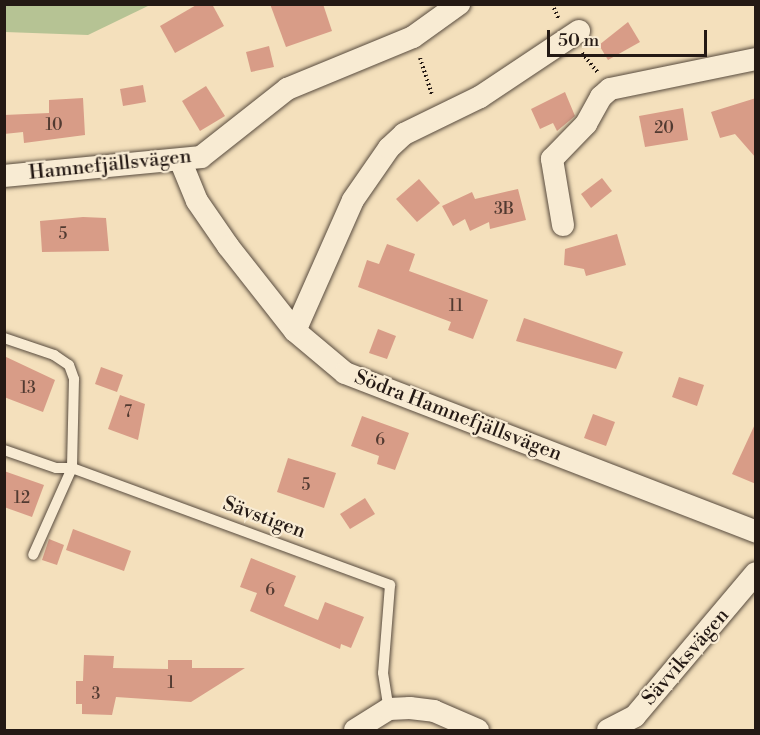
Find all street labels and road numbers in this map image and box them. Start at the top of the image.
street label: Hamnefjällsvägen [28,145,192,185]
street label: Södra Hamnefjällsvägen [351,365,565,467]
street label: Sävstigen [219,492,309,544]
street label: Sävviksvägen [637,604,735,710]

